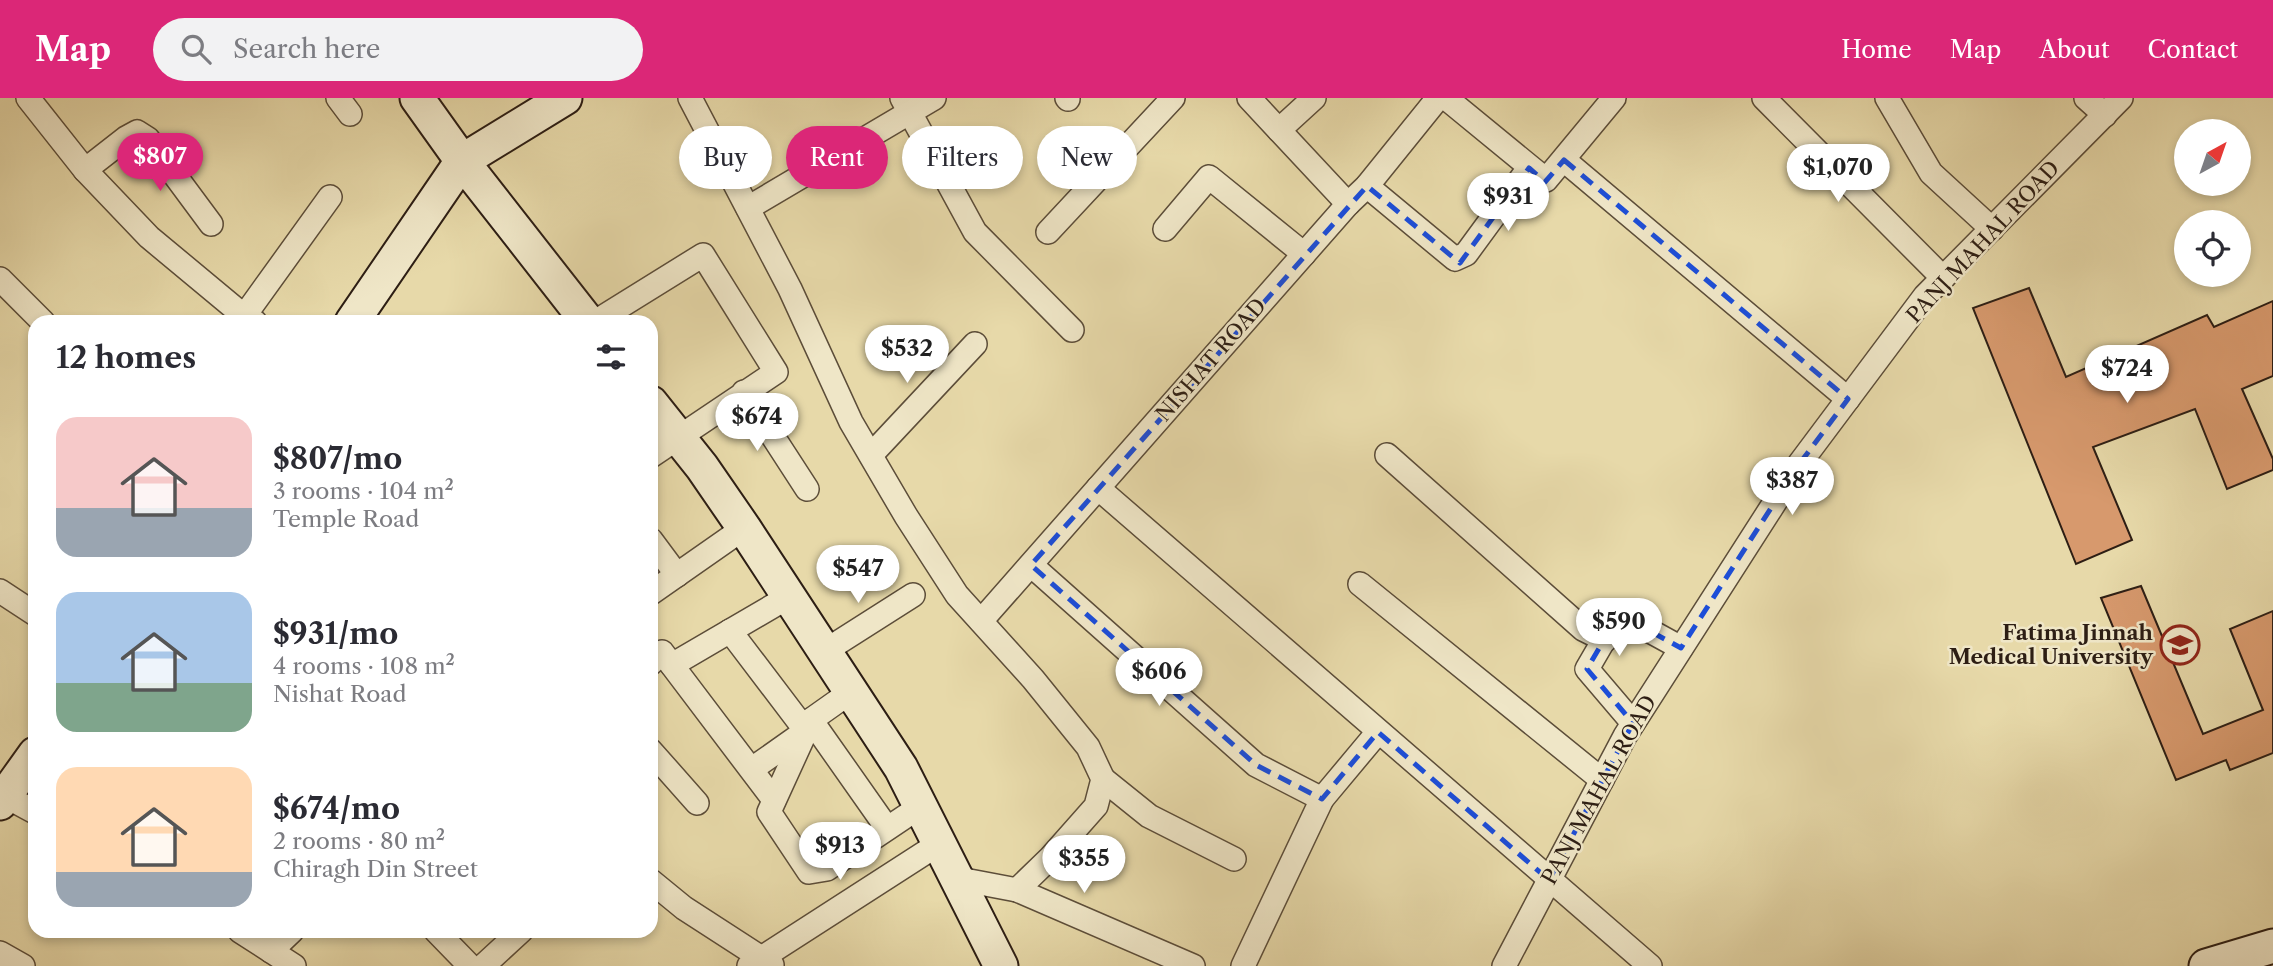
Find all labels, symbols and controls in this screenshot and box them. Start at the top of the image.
search box [153,18,643,81]
text: Map [35,29,111,70]
icon: search [177,30,215,68]
text: Search here [233,33,380,65]
text: Home [1841,35,1912,64]
text: Map [1950,35,2001,64]
text: About [2039,35,2110,64]
text: Contact [2148,35,2238,64]
north arrow [2174,119,2250,196]
map controls [2174,119,2251,287]
chip: Buy [679,126,772,189]
chip: Rent [786,126,888,189]
chip: Filters [902,126,1023,189]
chip: New [1037,126,1137,189]
pin: $807 [119,134,201,193]
text: $807 [133,142,187,170]
pin: $1,070 [1781,144,1895,204]
text: $1,070 [1803,153,1873,181]
street label: PANJ MAHAL ROAD [1901,155,2064,328]
pin: $931 [1467,174,1549,233]
text: $931 [1483,182,1533,210]
button: locate [2174,210,2251,287]
street label: NISHAT ROAD [1150,293,1271,426]
pin: $532 [866,326,948,385]
text: $532 [881,334,933,362]
icon: filters [592,338,630,376]
text: 12 homes [56,339,196,376]
pin: $724 [2086,345,2168,405]
text: $724 [2101,354,2153,382]
pin: $674 [716,394,798,453]
text: $674 [731,402,783,430]
text: $807/mo [273,440,402,477]
icon: home [112,445,196,529]
pin: $387 [1751,458,1833,517]
text: $387 [1766,466,1818,494]
text: 3 rooms · 104 m² [273,477,454,505]
text: Temple Road [273,505,419,533]
pin: $547 [817,546,899,605]
text: $547 [832,554,884,582]
pin: $590 [1578,598,1660,658]
text: $590 [1592,607,1646,635]
text: $931/mo [273,615,398,652]
icon: home [112,620,196,704]
place label: Fatima Jinnah Medical University [1949,620,2154,669]
school or university icon: Fatima Jinnah Medical University [2159,624,2201,666]
pin: $606 [1118,648,1200,708]
text: 4 rooms · 108 m² [273,652,455,680]
text: $606 [1132,657,1187,685]
text: Nishat Road [273,680,407,708]
street label: PANJ MAHAL ROAD [1536,691,1661,889]
text: $674/mo [273,790,400,827]
icon: home [112,795,196,879]
pin: $913 [799,822,881,882]
text: 2 rooms · 80 m² [273,827,445,855]
text: $913 [815,831,865,859]
pin: $355 [1043,836,1125,895]
text: $355 [1058,844,1110,872]
text: Chiragh Din Street [273,855,478,883]

